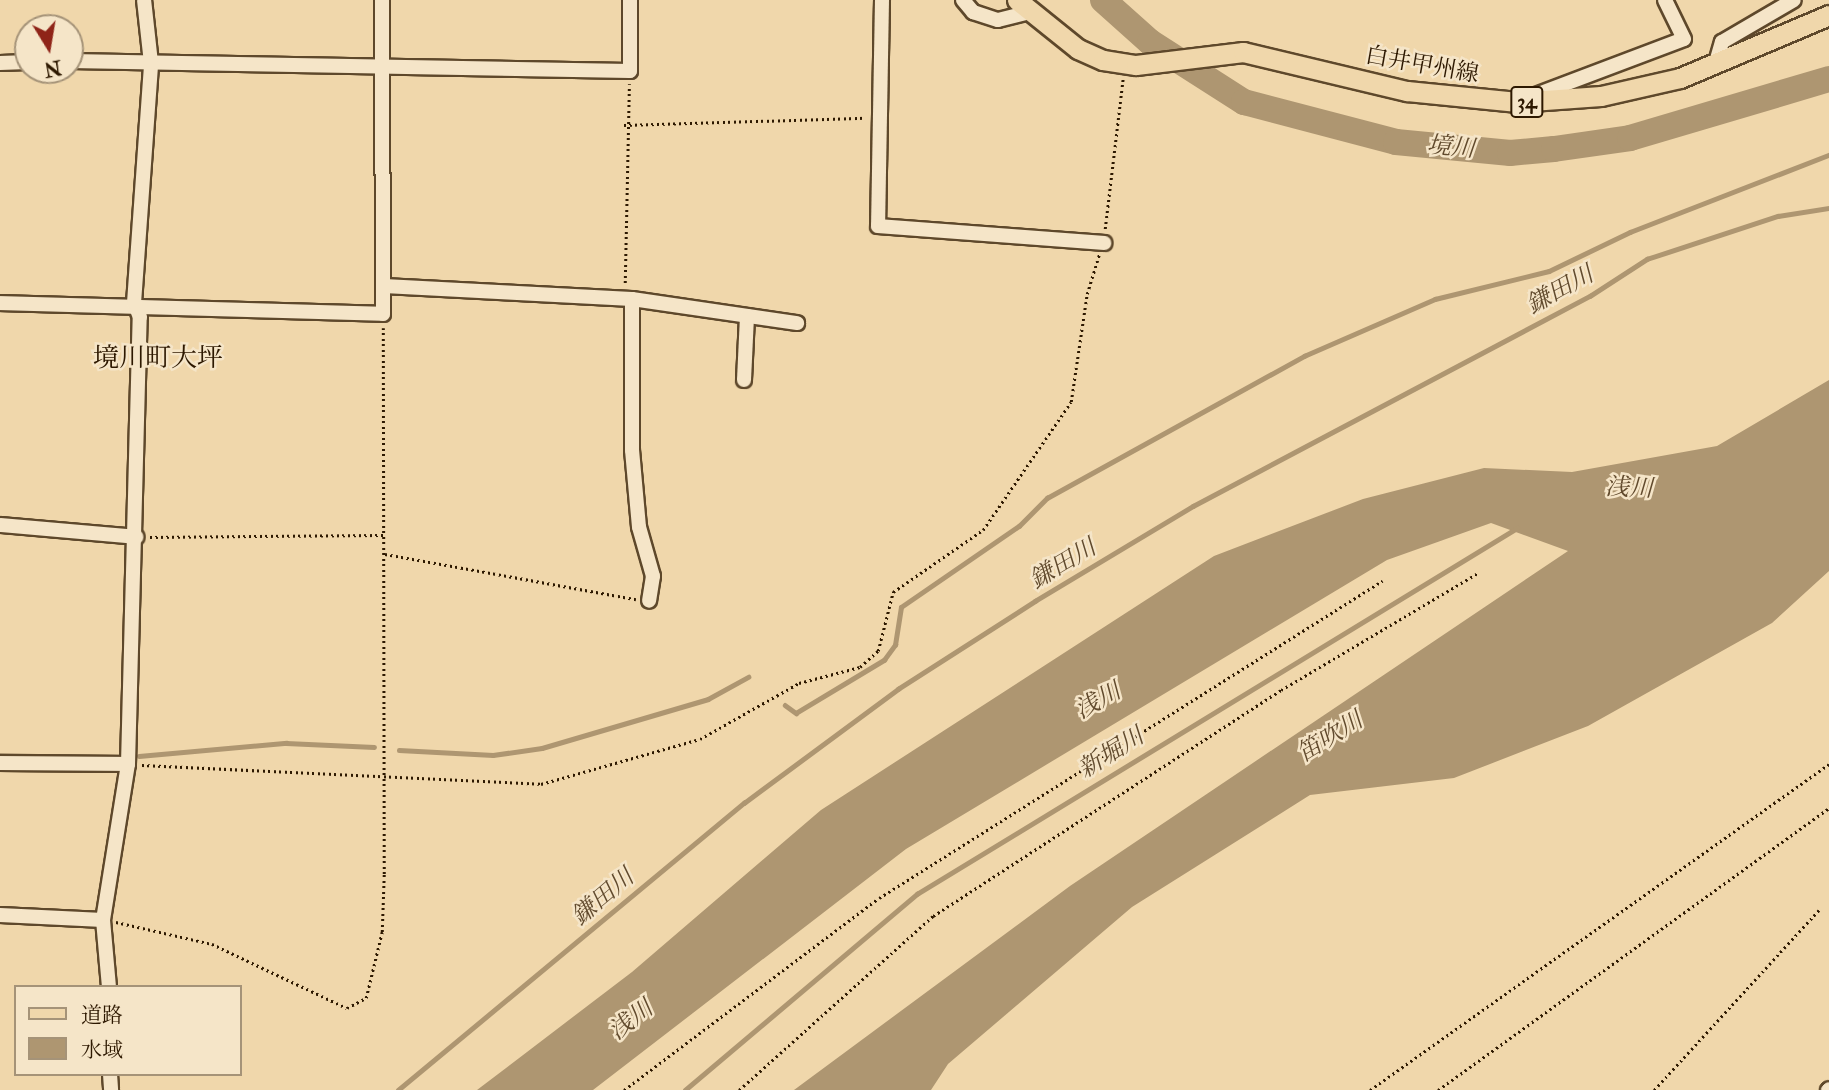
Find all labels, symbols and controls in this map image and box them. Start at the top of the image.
north arrow [14,14,84,84]
street label: 白井甲州線 [1363,41,1481,89]
text: N [42,54,63,81]
road number: 34 [1510,84,1544,119]
water label: 境川 [1426,131,1476,163]
water label: 鎌田川 [1522,260,1598,320]
district label: 境川町大坪 [93,343,223,375]
water label: 浅川 [1605,473,1653,503]
water label: 鎌田川 [1025,533,1101,595]
water label: 浅川 [1070,677,1126,725]
water label: 笛吹川 [1292,706,1368,768]
water label: 新堀川 [1073,722,1149,784]
water label: 鎌田川 [566,863,640,931]
legend [14,985,242,1076]
water label: 浅川 [603,994,659,1046]
text: 道路 [81,1002,123,1029]
text: 水域 [81,1037,123,1064]

